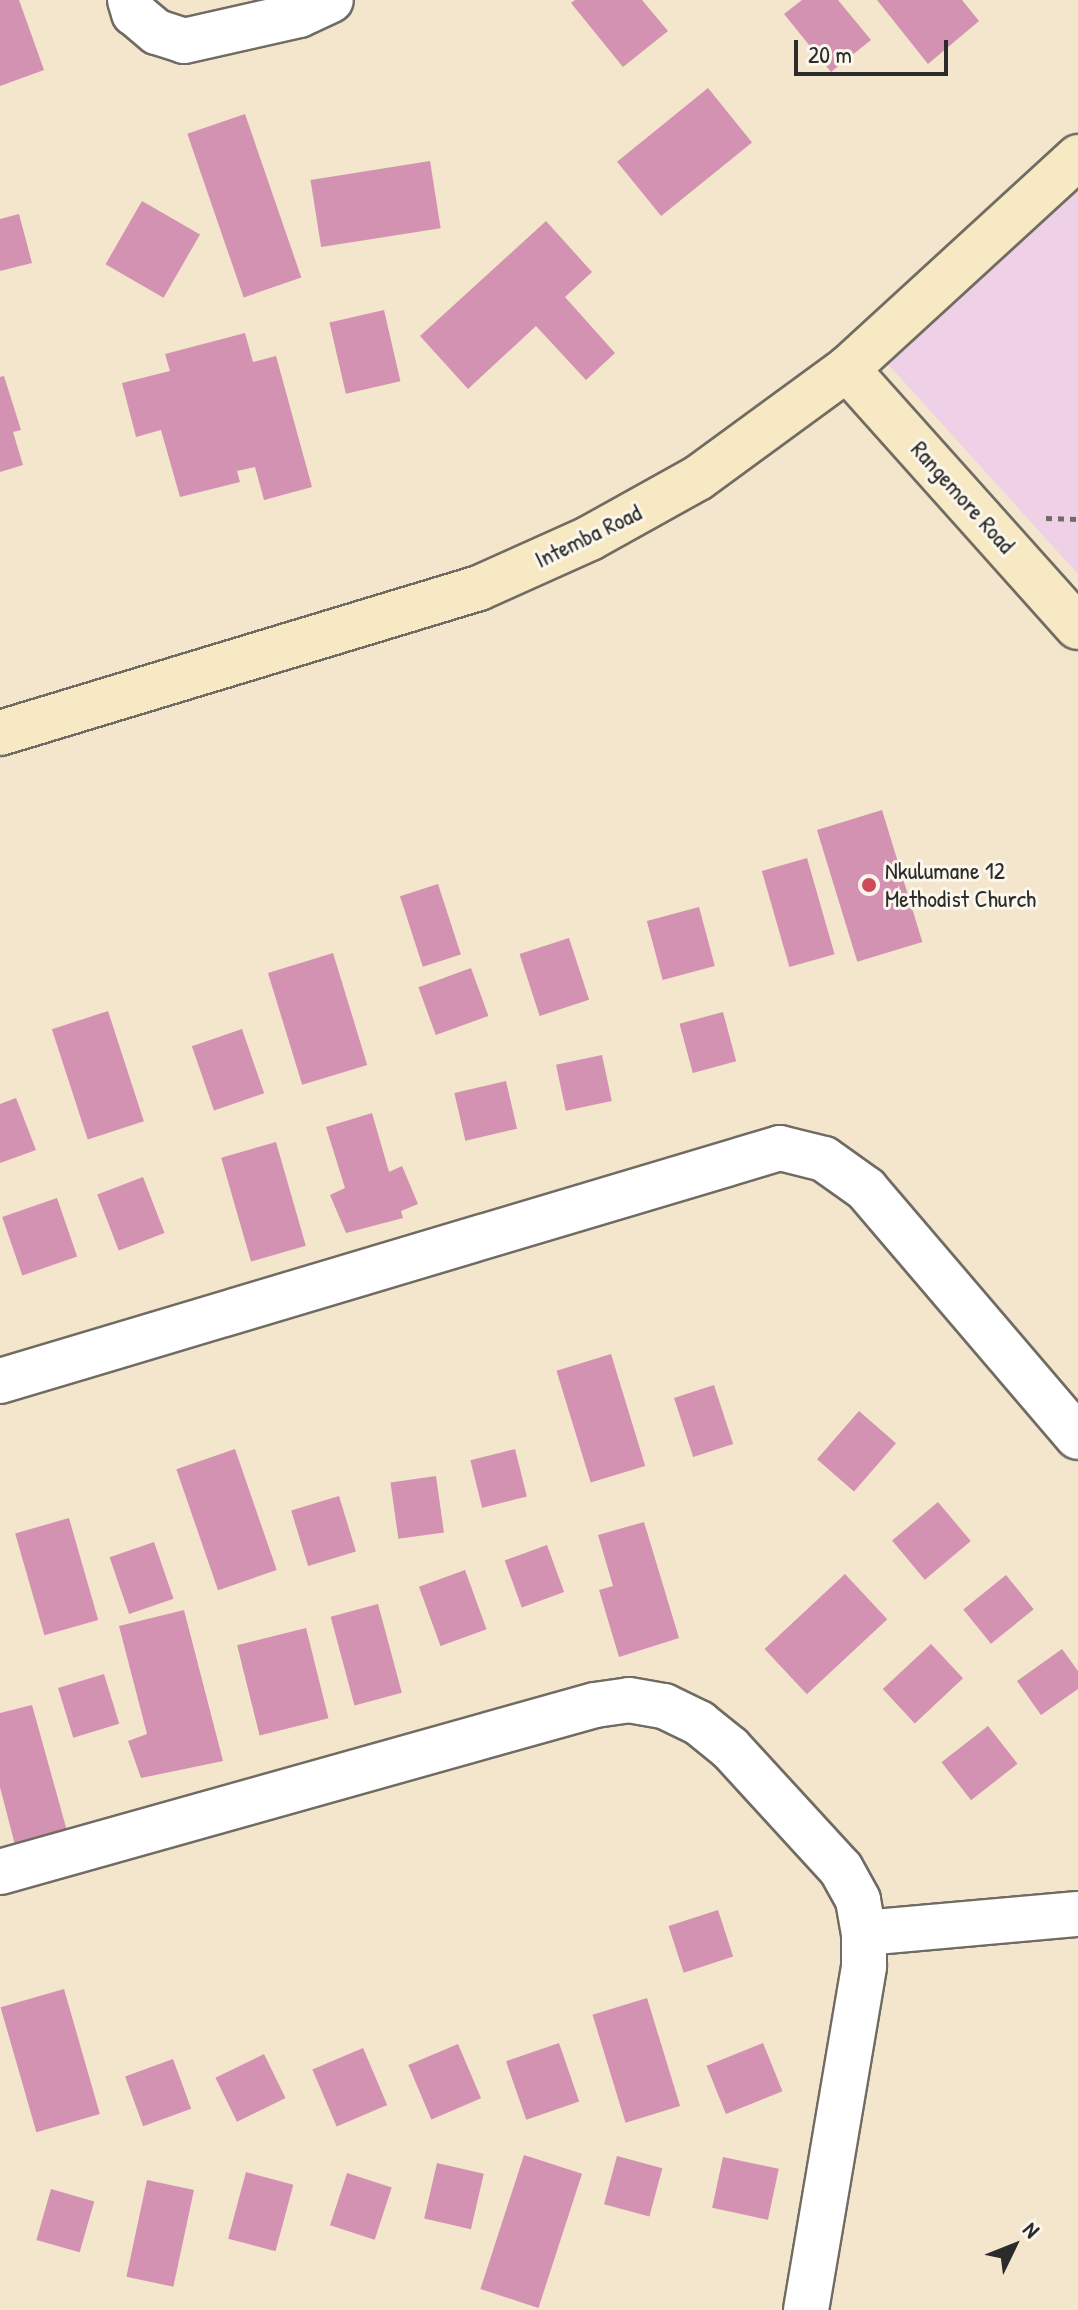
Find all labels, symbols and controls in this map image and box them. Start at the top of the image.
scale bar [798,24,952,74]
text: 20 m [808,38,852,70]
street label: Rangemore Road [905,435,1021,559]
street label: Intemba Road [530,498,646,574]
place label: Nkulumane 12 Methodist Church [885,857,1036,913]
marker: Nkulumane 12 Methodist Church [860,876,878,894]
north arrow [974,2206,1054,2286]
text: N [1017,2215,1047,2244]

